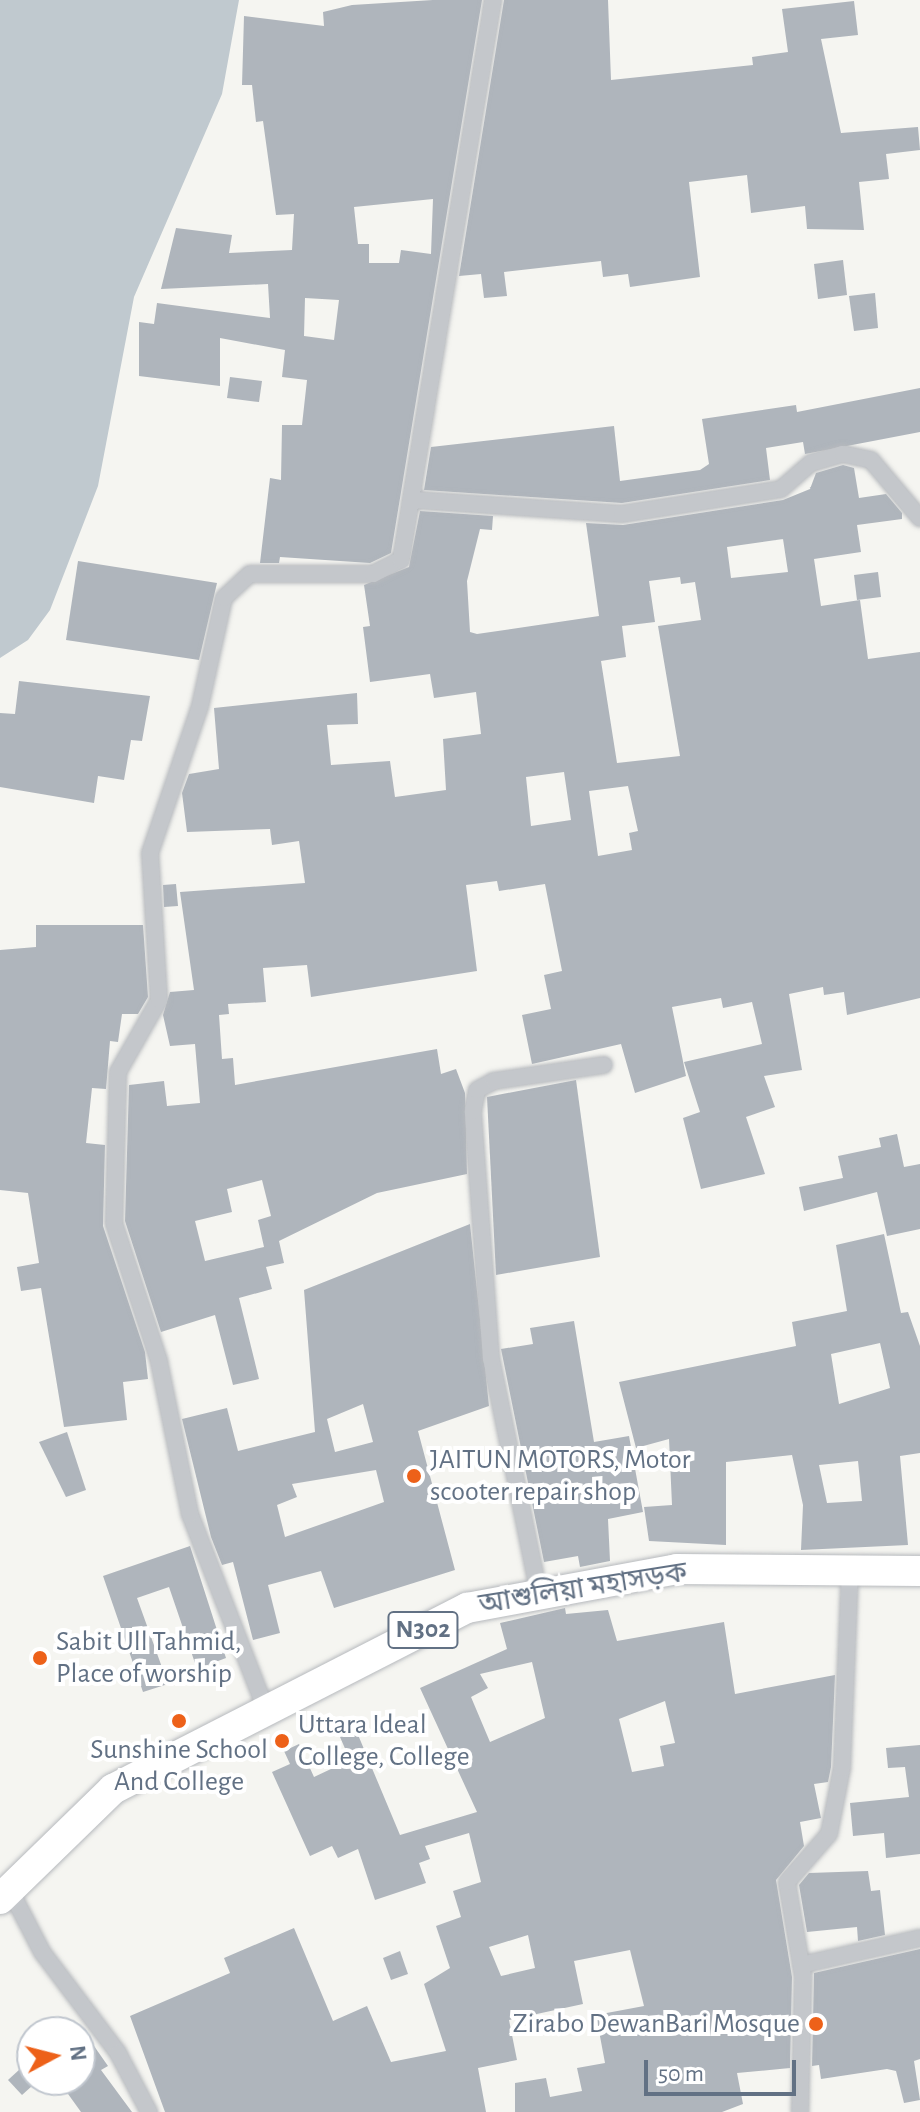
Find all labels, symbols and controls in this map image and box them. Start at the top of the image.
place label: JAITUN MOTORS, Motor scooter repair shop [430,1443,691,1509]
marker: JAITUN MOTORS, Motor scooter repair shop [405,1467,423,1485]
street label: আশুলিয়া মহাসড়ক [476,1556,690,1622]
road number: N302 [387,1608,459,1652]
place label: Sabit Ull Tahmid, Place of worship [56,1625,241,1691]
marker: Sabit Ull Tahmid, Place of worship [31,1649,49,1667]
place label: Uttara Ideal College, College [298,1708,470,1774]
marker: Sunshine School And College [170,1712,188,1730]
marker: Uttara Ideal College, College [273,1732,291,1750]
place label: Sunshine School And College [90,1733,268,1799]
place label: Zirabo DewanBari Mosque [513,2007,800,2041]
marker: Zirabo DewanBari Mosque [807,2015,825,2033]
north arrow [16,2016,96,2096]
text: N [66,2044,90,2062]
scale bar [648,2044,800,2094]
text: 50 m [658,2062,704,2086]

